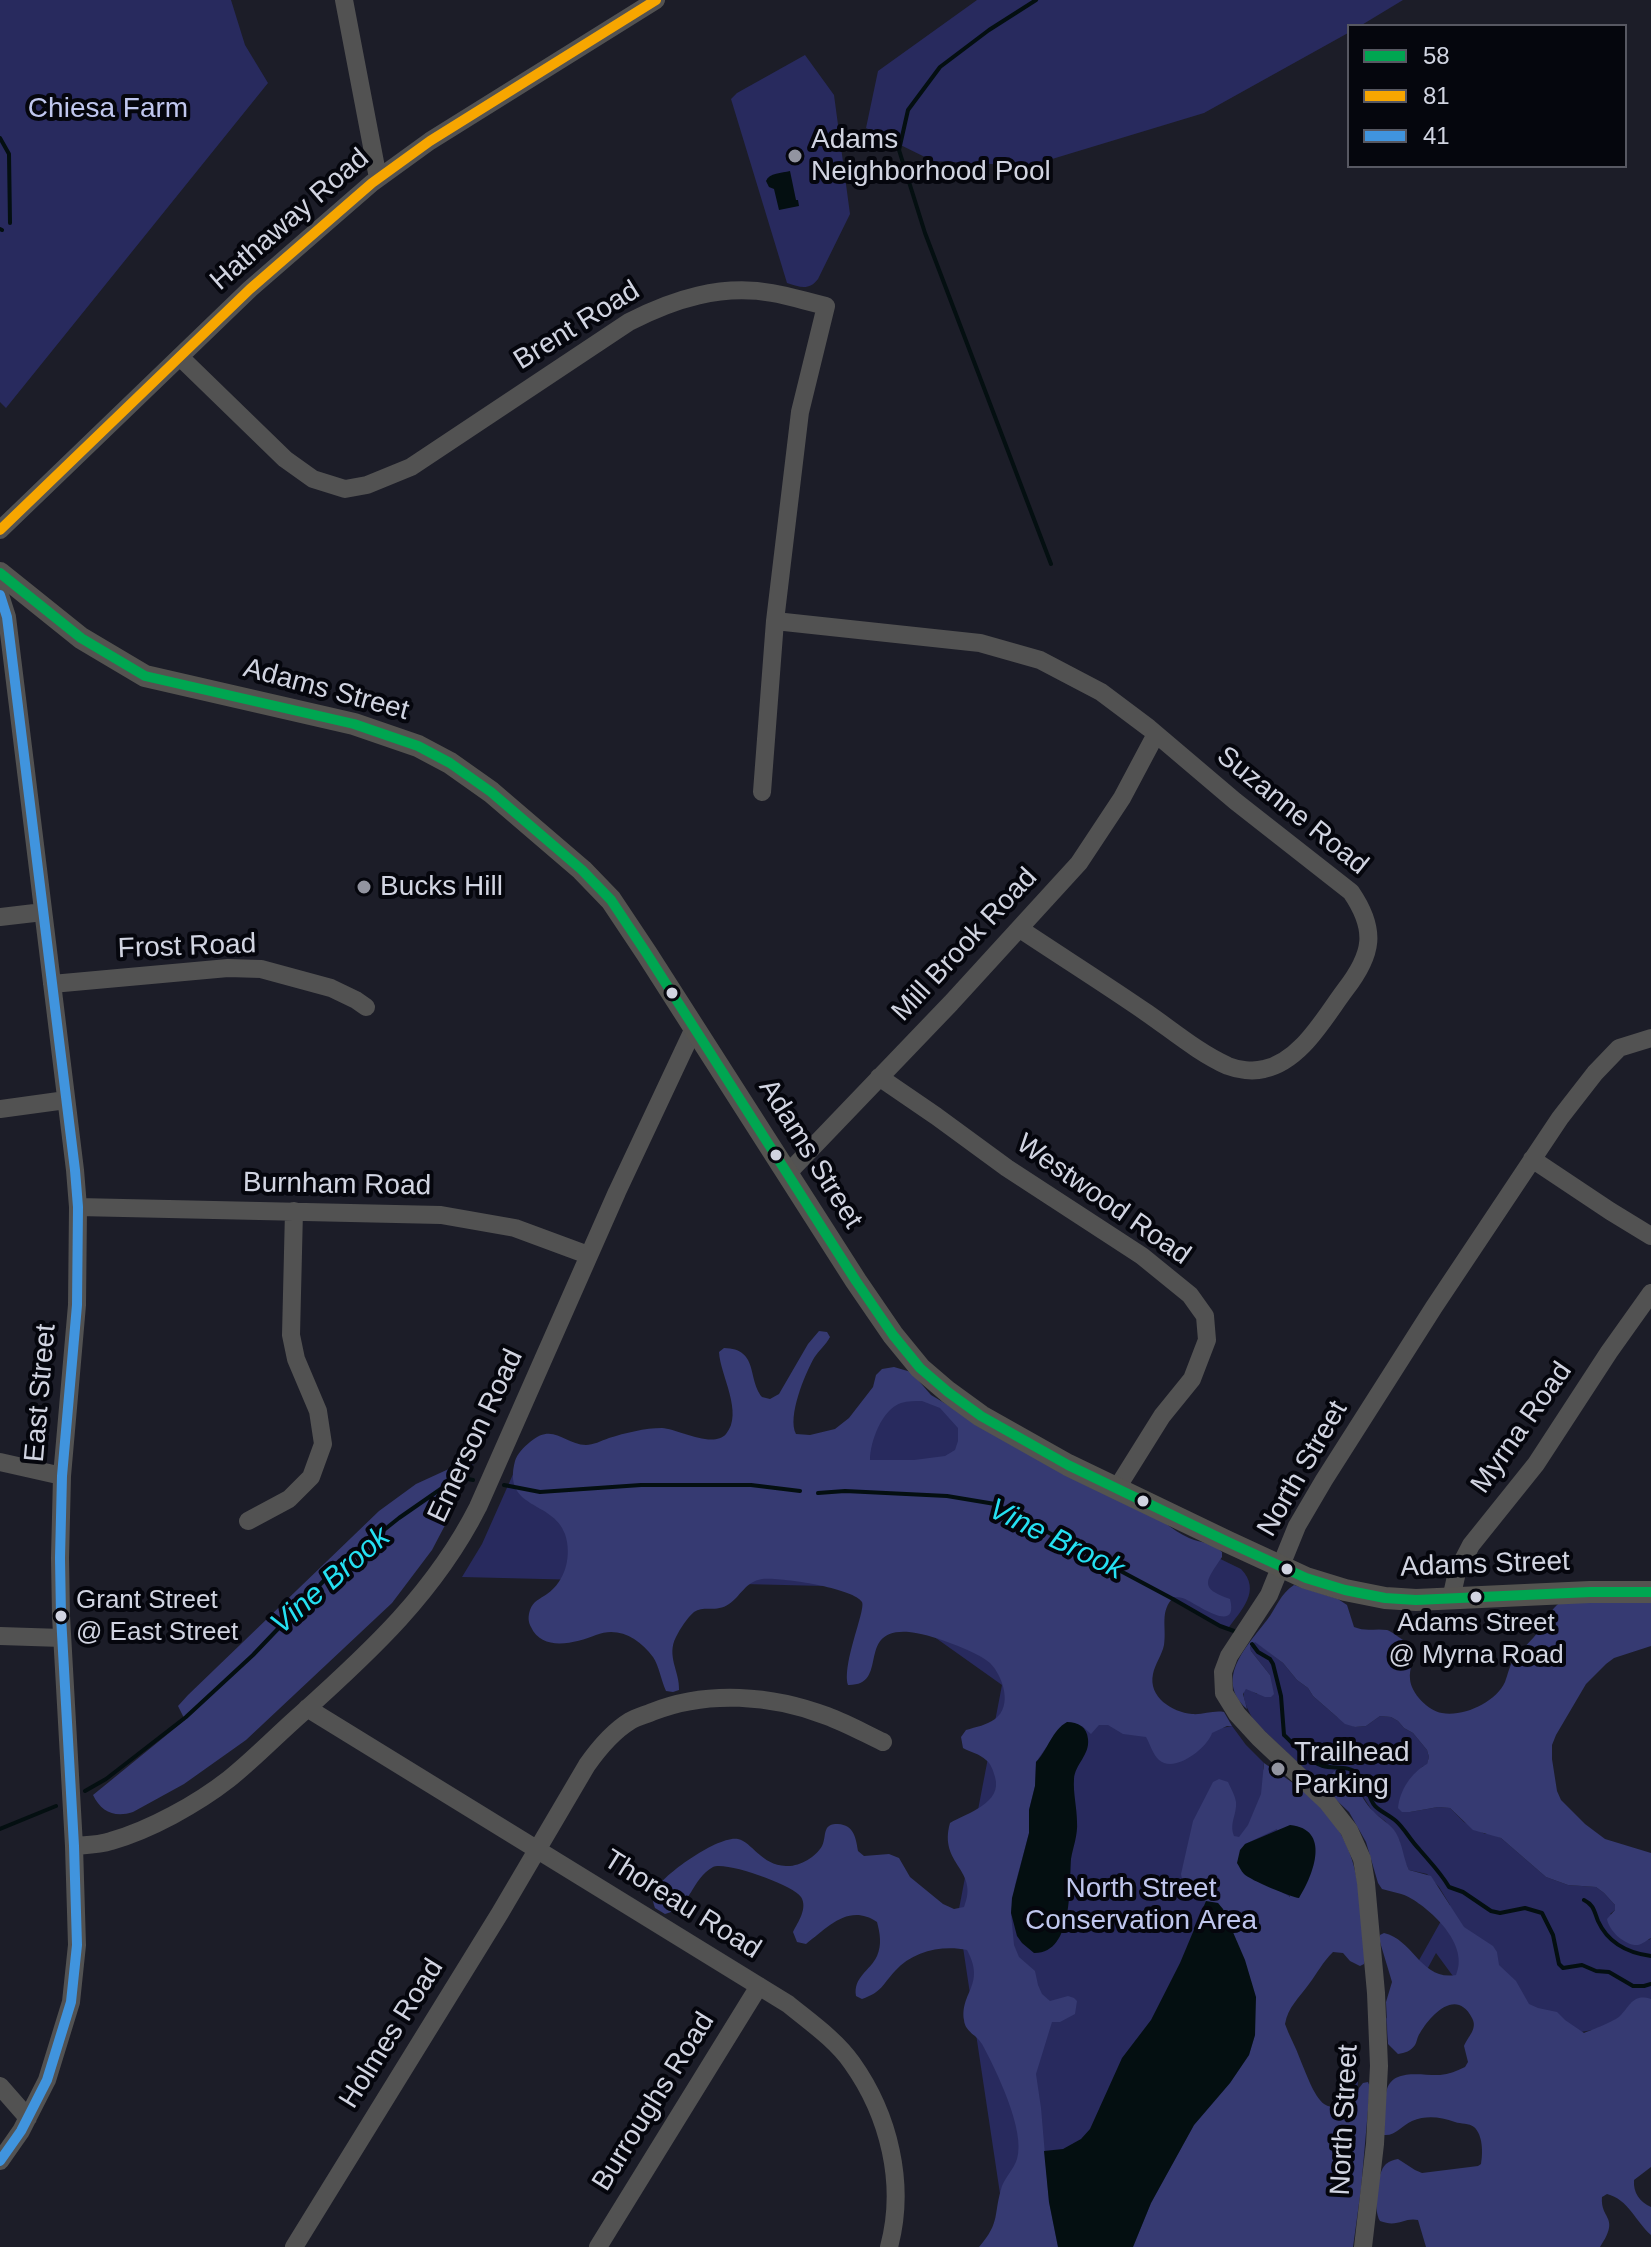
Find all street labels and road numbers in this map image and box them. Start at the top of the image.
street label: Hathaway Road [204,142,376,298]
street label: Brent Road [508,274,646,378]
street label: Adams Street [240,652,412,728]
street label: Suzanne Road [1209,740,1375,882]
street label: Mill Brook Road [885,861,1045,1029]
street label: Frost Road [117,928,257,966]
street label: Adams Street [751,1073,869,1235]
street label: Westwood Road [1009,1127,1197,1273]
street label: Burnham Road [243,1167,431,1203]
street label: East Street [18,1323,64,1463]
street label: Emerson Road [421,1344,531,1528]
street label: Myrna Road [1465,1356,1579,1500]
street label: North Street [1251,1395,1355,1543]
street label: Adams Street [1400,1545,1570,1585]
street label: Thoreau Road [597,1843,767,1967]
street label: Holmes Road [333,1953,451,2115]
street label: Burroughs Road [586,2007,722,2197]
street label: North Street [1324,2044,1366,2196]

